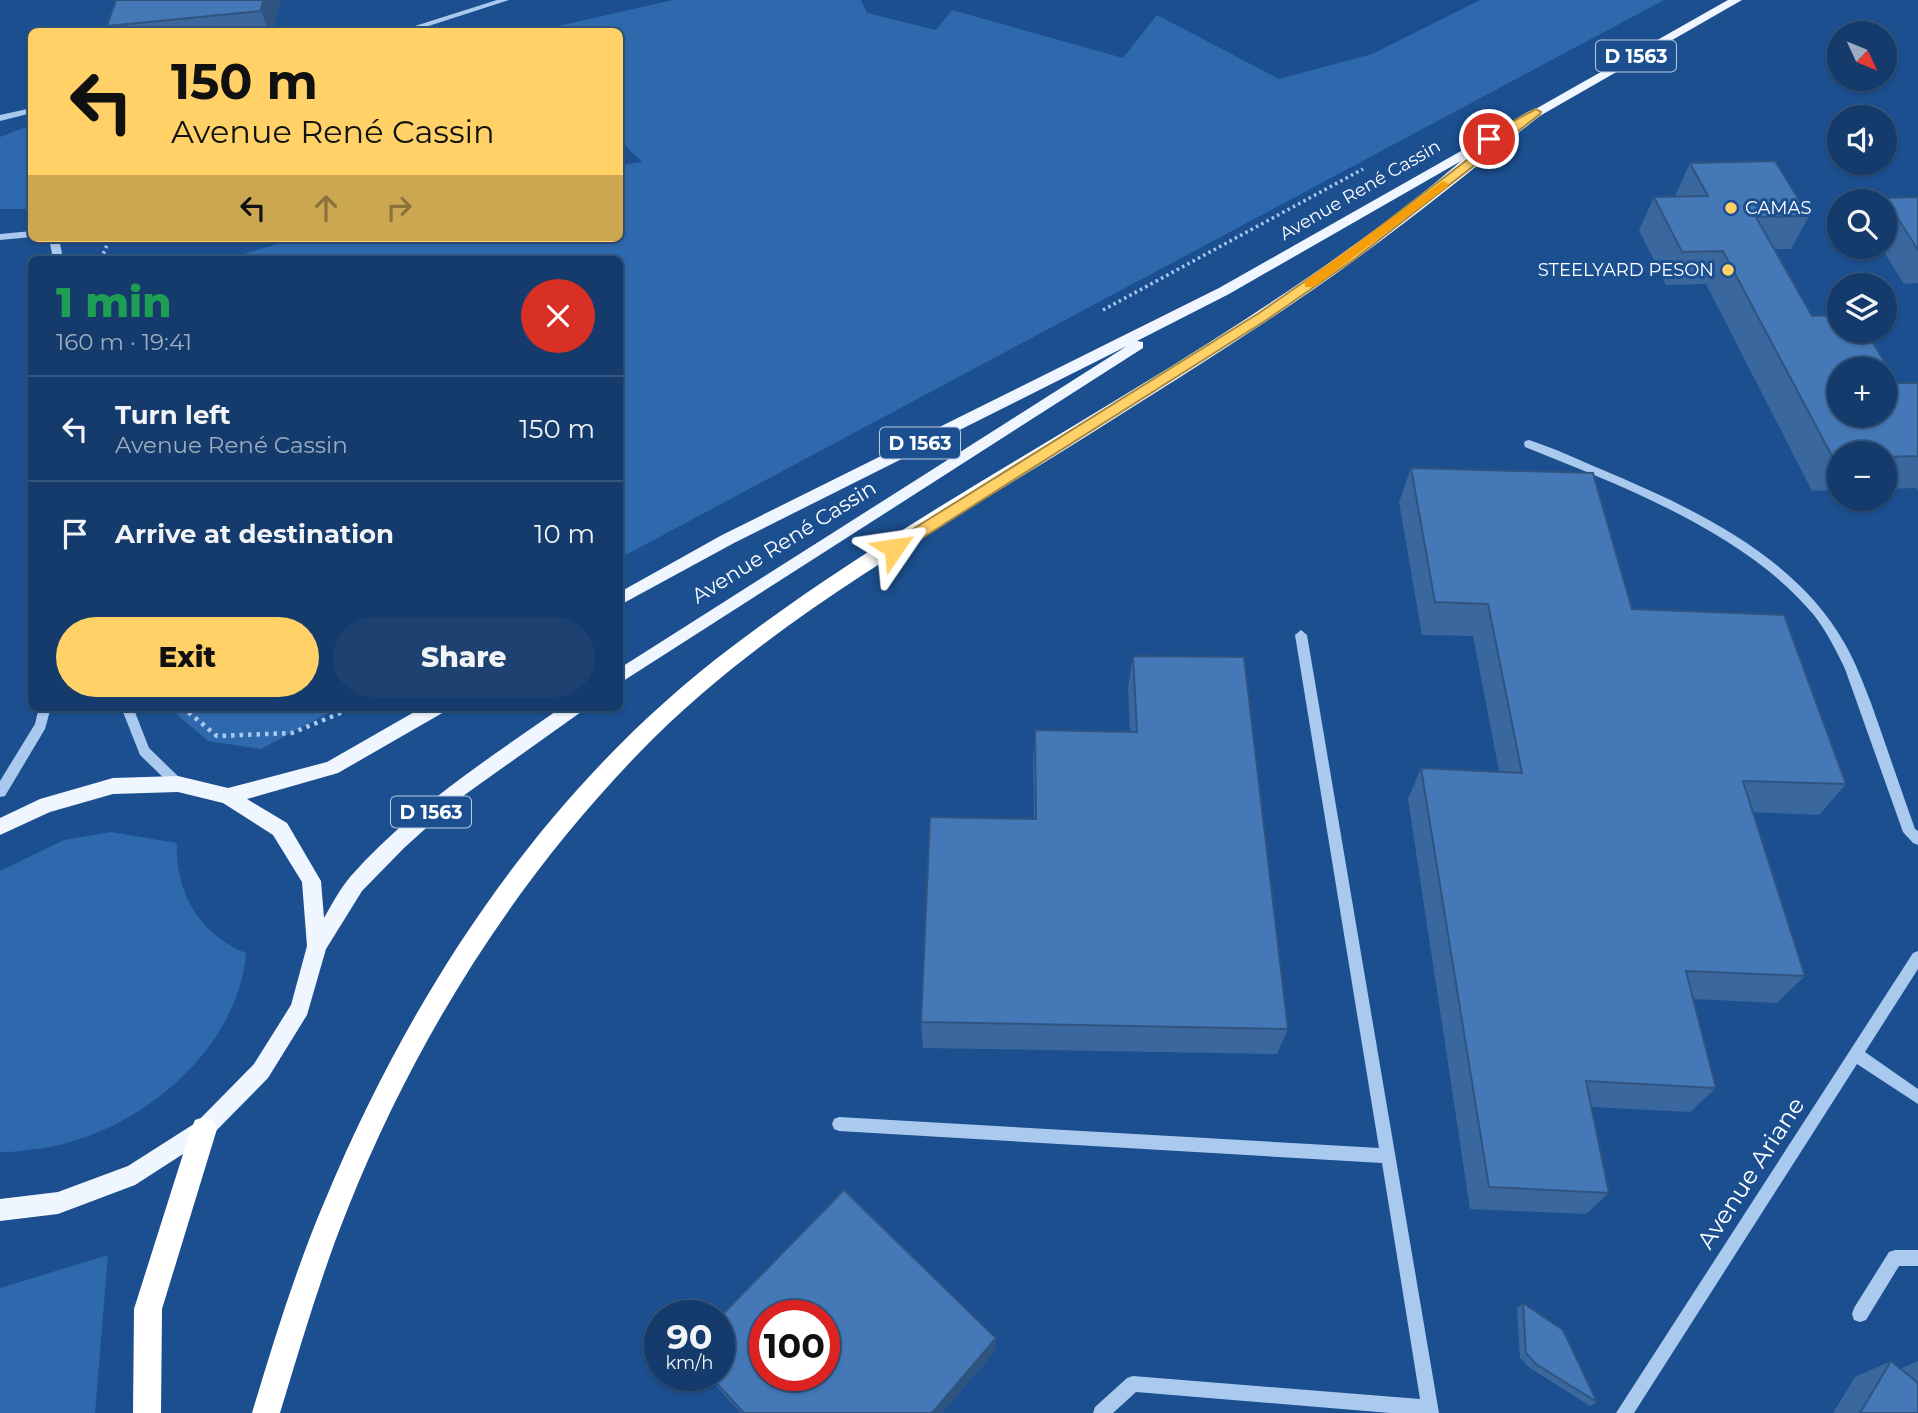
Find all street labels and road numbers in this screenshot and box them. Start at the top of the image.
road number: D 1563 [1596,40,1676,72]
street label: Avenue René Cassin [1276,135,1444,245]
road number: D 1563 [880,428,960,458]
street label: Avenue René Cassin [687,475,880,608]
road number: D 1563 [391,796,471,828]
street label: Avenue Ariane [1691,1092,1810,1254]

